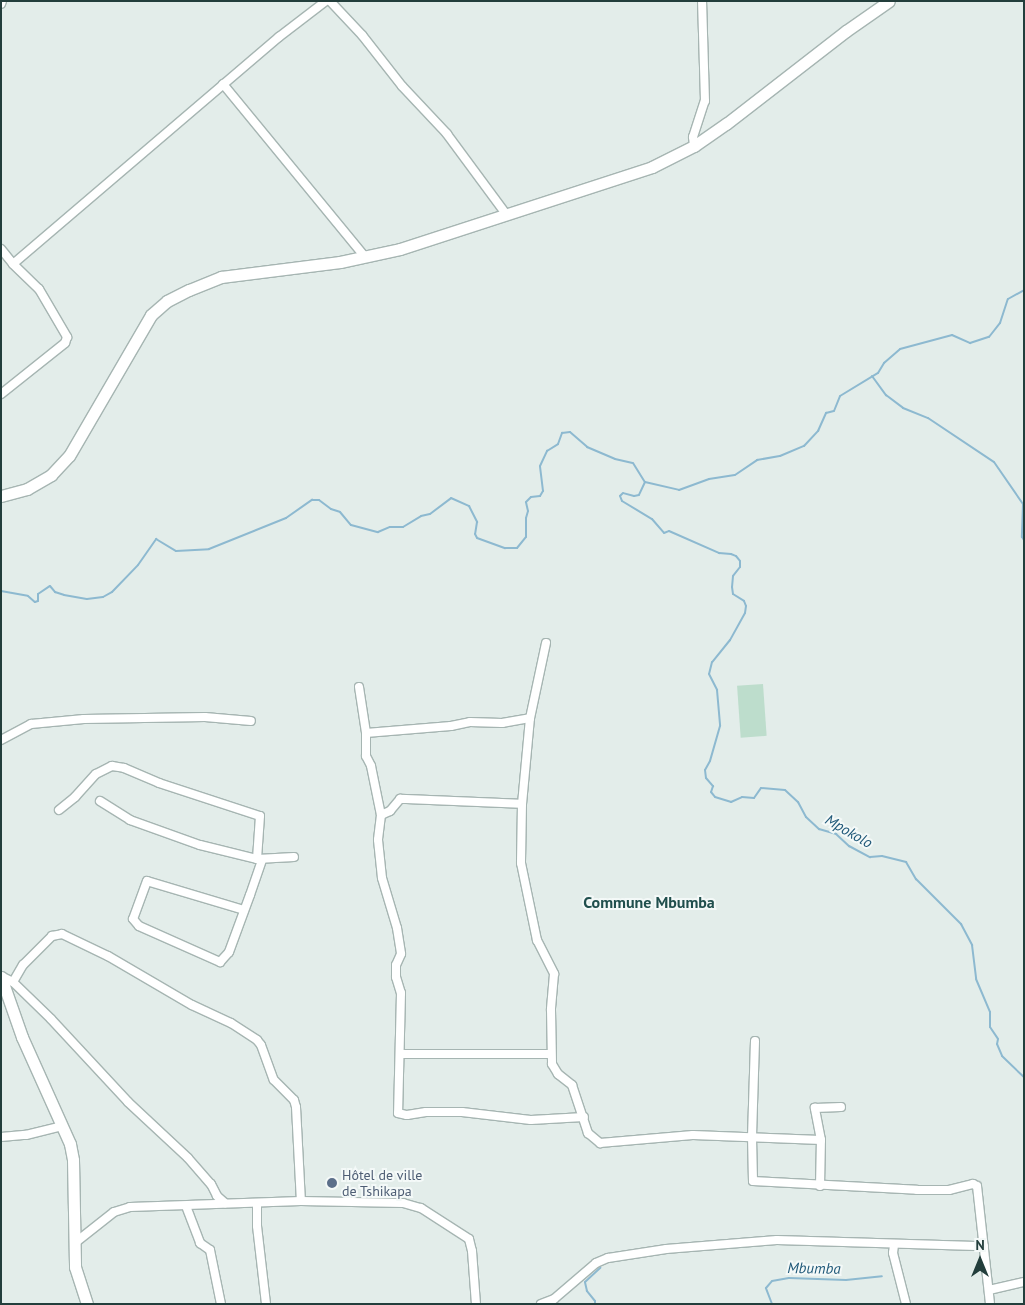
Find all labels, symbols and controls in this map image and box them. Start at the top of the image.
water label: Mpokolo [822,810,876,852]
district label: Commune Mbumba [583,892,715,912]
place label: Hôtel de ville de Tshikapa [342,1167,423,1200]
marker: Hôtel de ville de Tshikapa [326,1177,338,1189]
north arrow [955,1235,1005,1285]
text: N [975,1236,985,1254]
water label: Mbumba [787,1259,841,1277]

